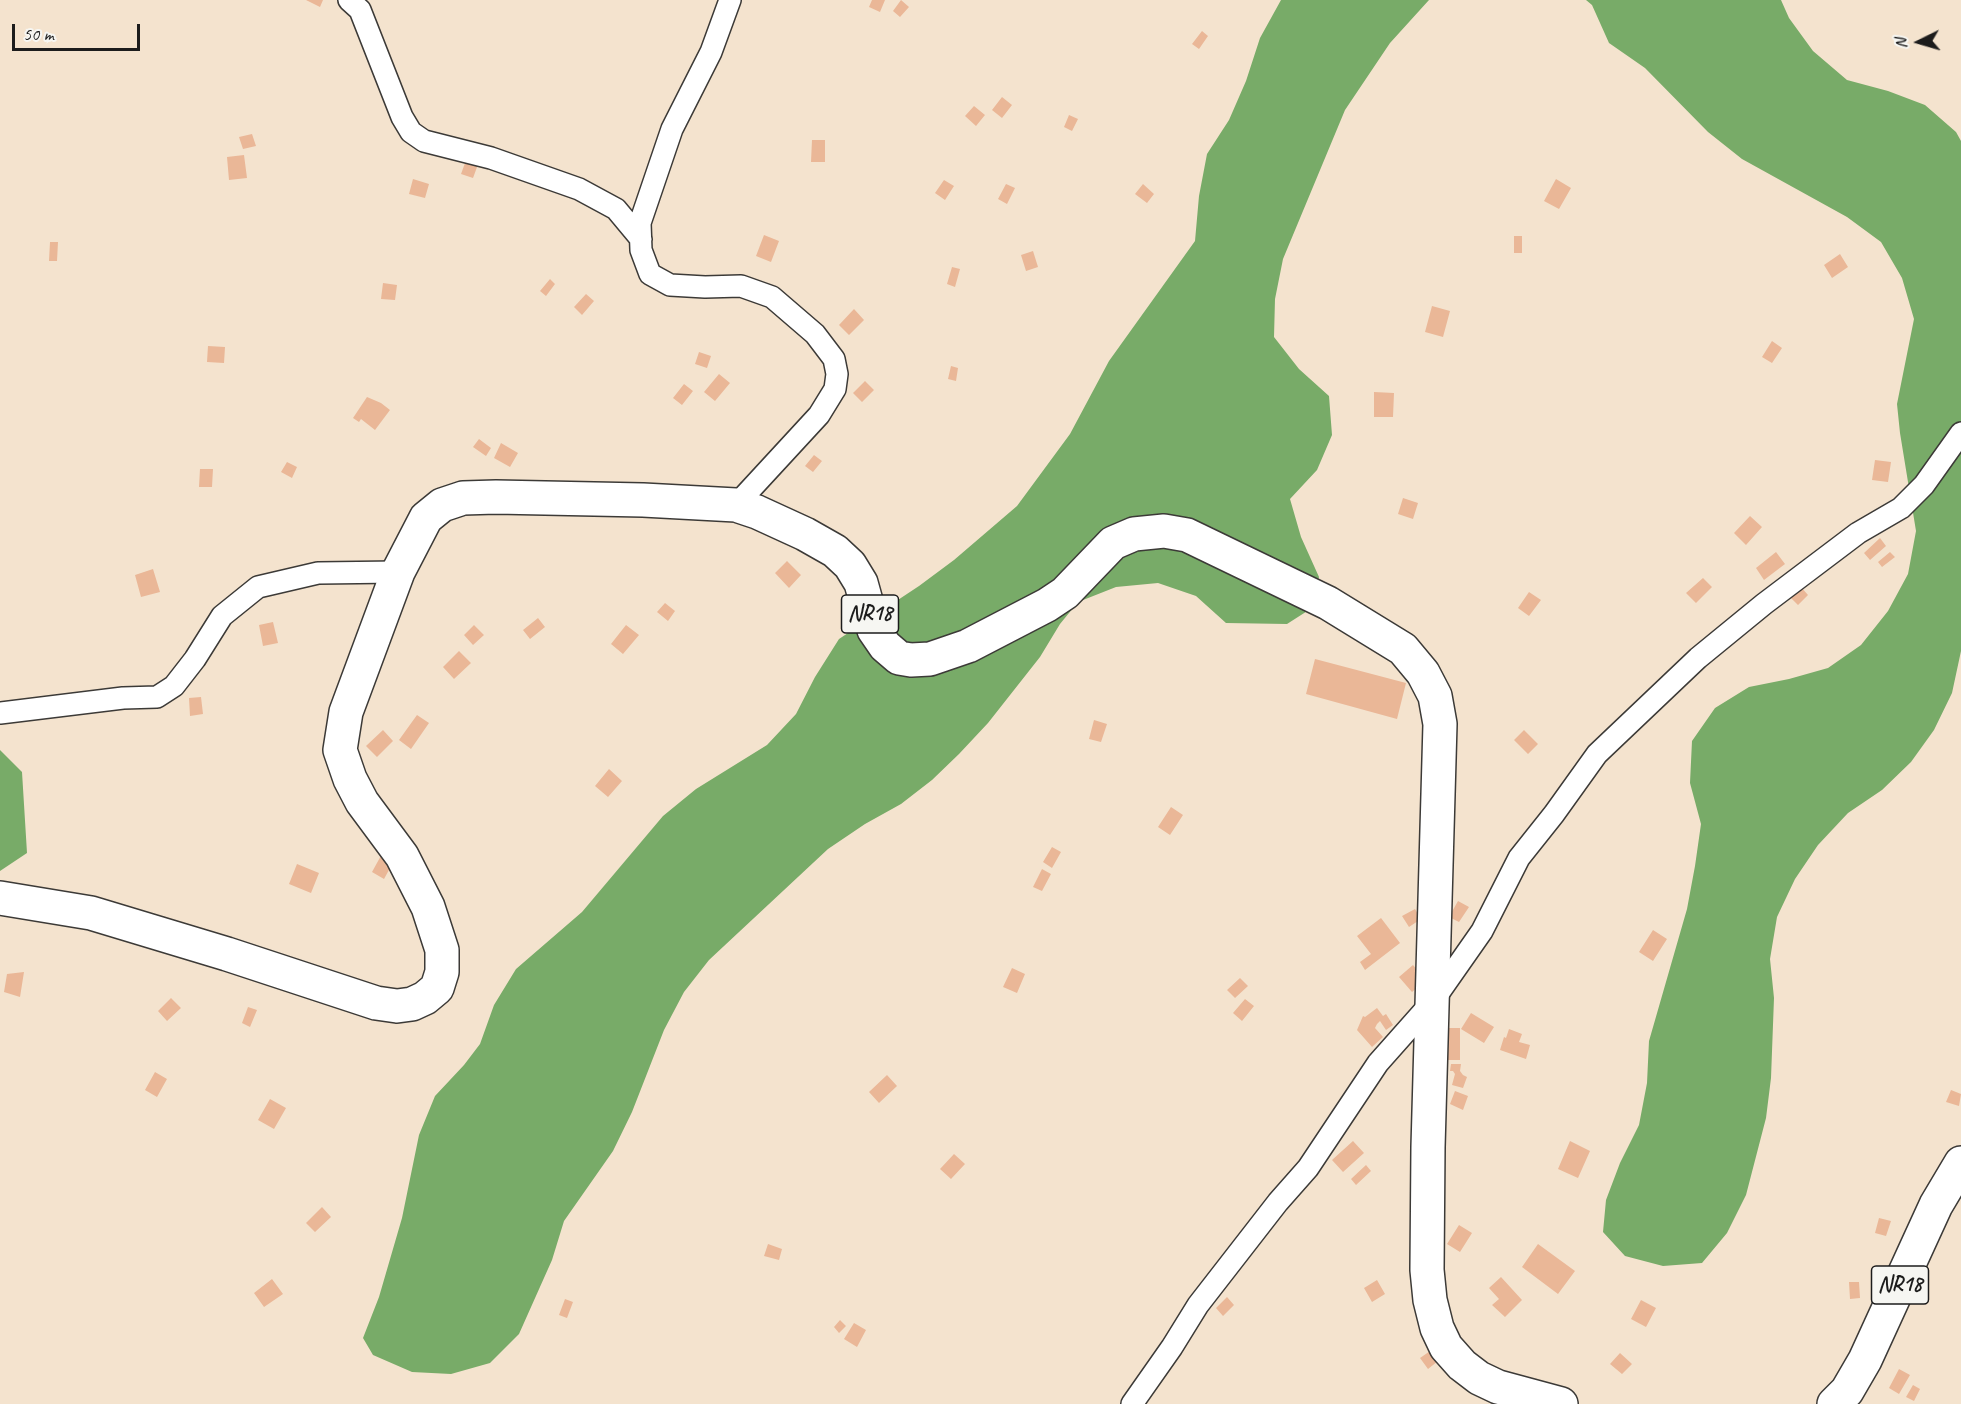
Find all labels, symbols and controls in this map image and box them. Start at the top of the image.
scale bar [15,12,142,50]
north arrow [1889,12,1949,72]
text: 50 m [23,23,54,45]
text: N [1891,38,1911,49]
road number: NR18 [842,595,898,633]
road number: NR18 [1872,1266,1928,1304]

